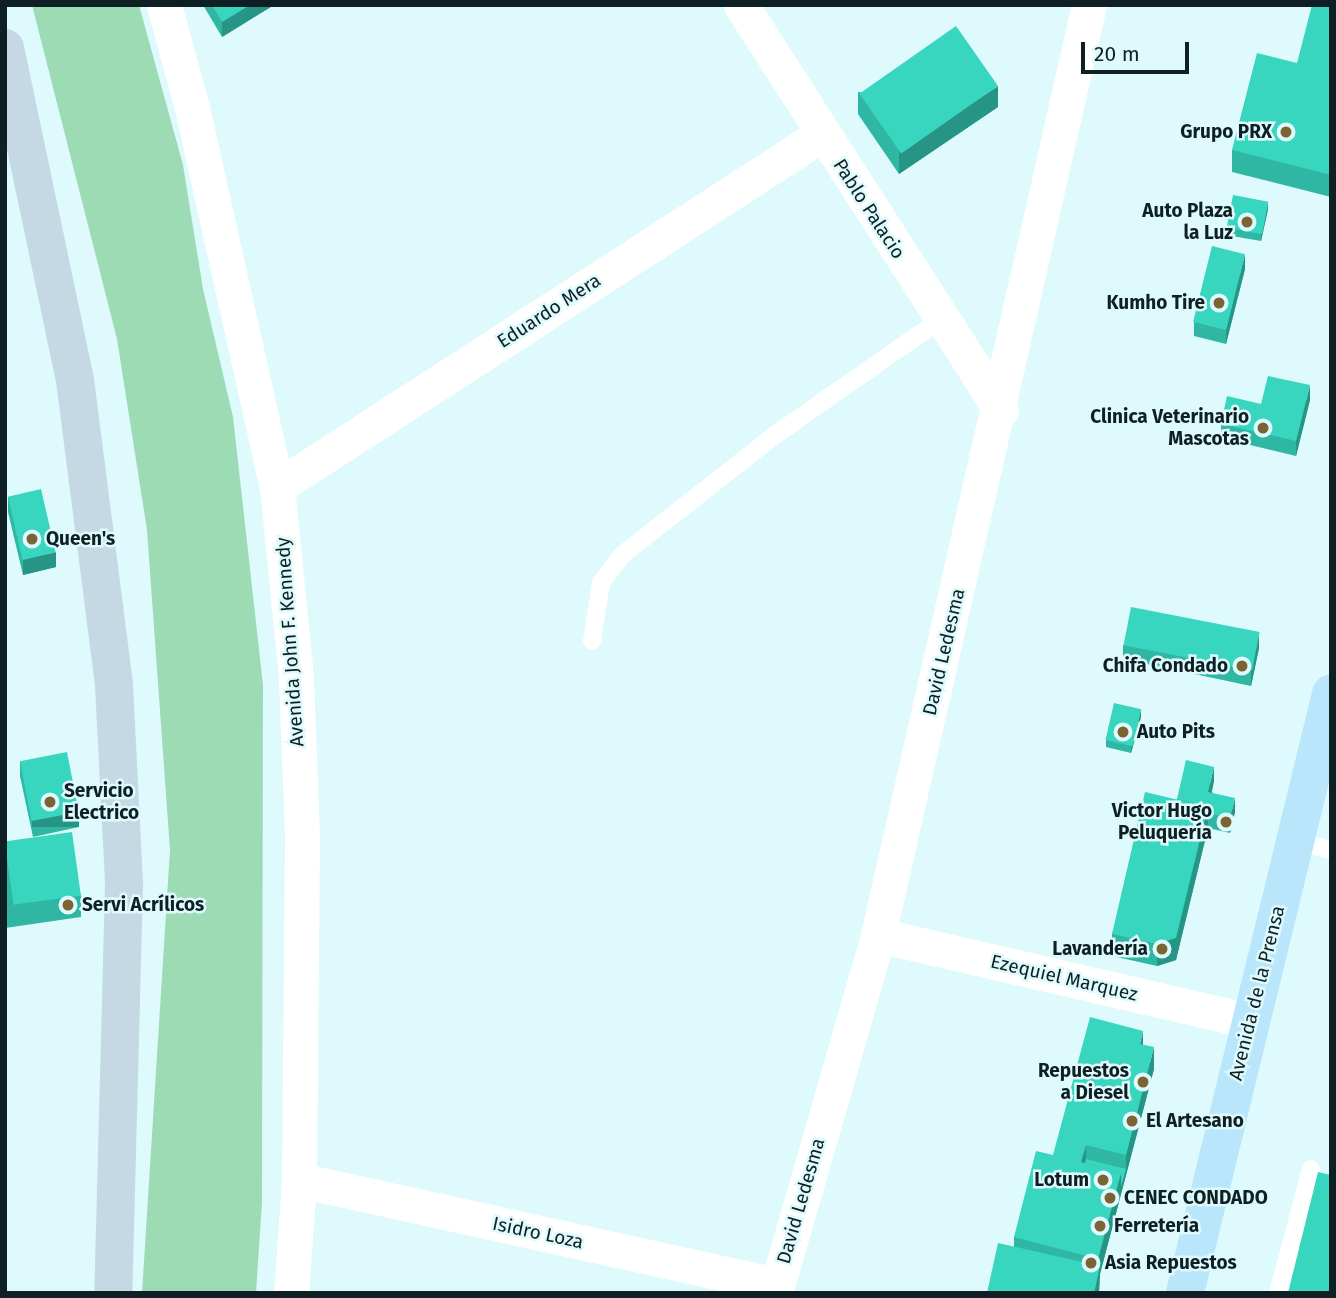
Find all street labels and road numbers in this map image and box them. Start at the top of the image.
street label: Pablo Palacio [828,155,910,263]
street label: Eduardo Mera [493,269,605,353]
street label: Avenida John F. Kennedy [271,536,309,748]
street label: David Ledesma [918,586,970,718]
street label: Avenida de la Prensa [1224,903,1290,1083]
street label: Ezequiel Marquez [988,950,1140,1006]
street label: David Ledesma [772,1135,830,1267]
street label: Isidro Loza [490,1212,586,1254]

